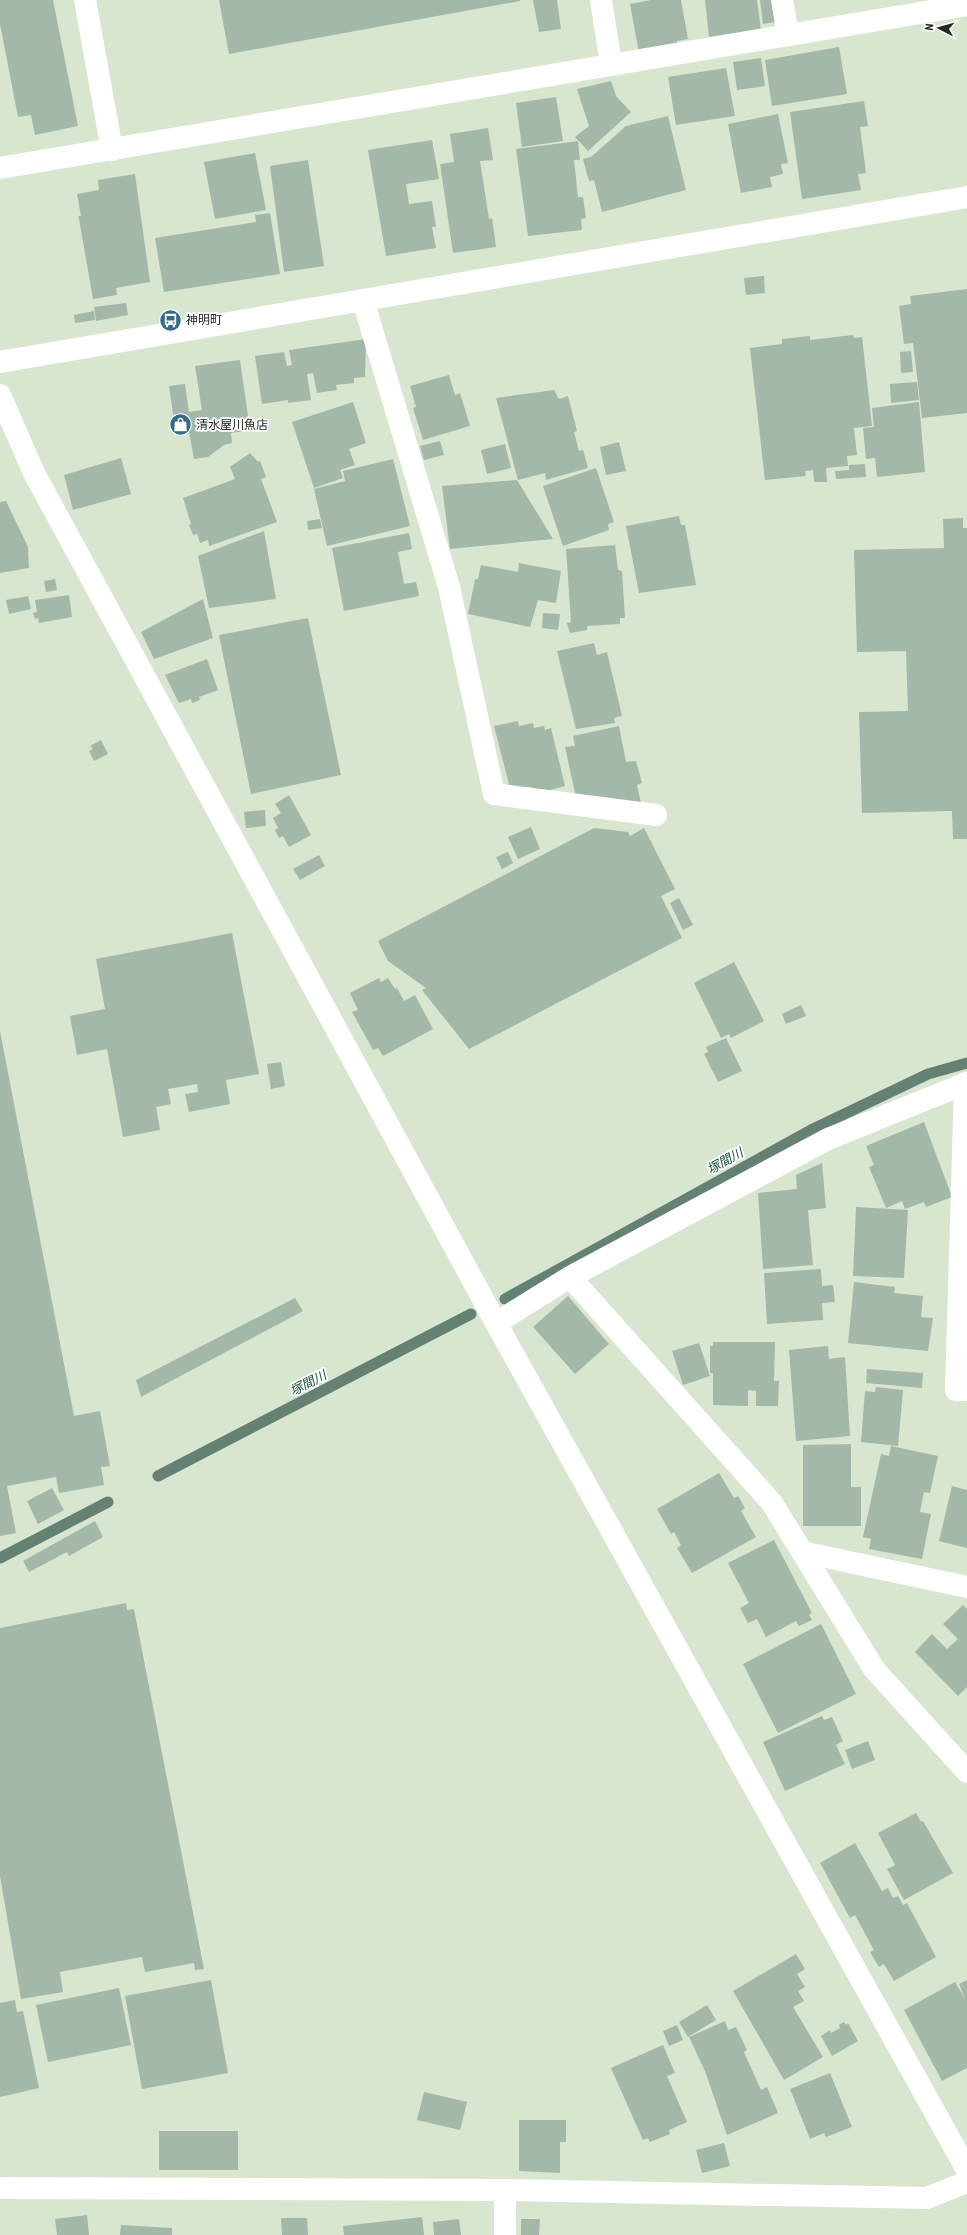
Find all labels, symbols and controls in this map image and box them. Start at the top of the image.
north arrow [919,8,959,48]
text: N [923,23,936,31]
bus stop icon: 神明町 [158,307,184,333]
place label: 神明町 [186,313,222,327]
shop icon: 清水屋川魚店 [168,412,194,438]
place label: 清水屋川魚店 [196,418,268,432]
water label: 塚間川 [704,1144,747,1177]
water label: 塚間川 [287,1367,331,1399]

